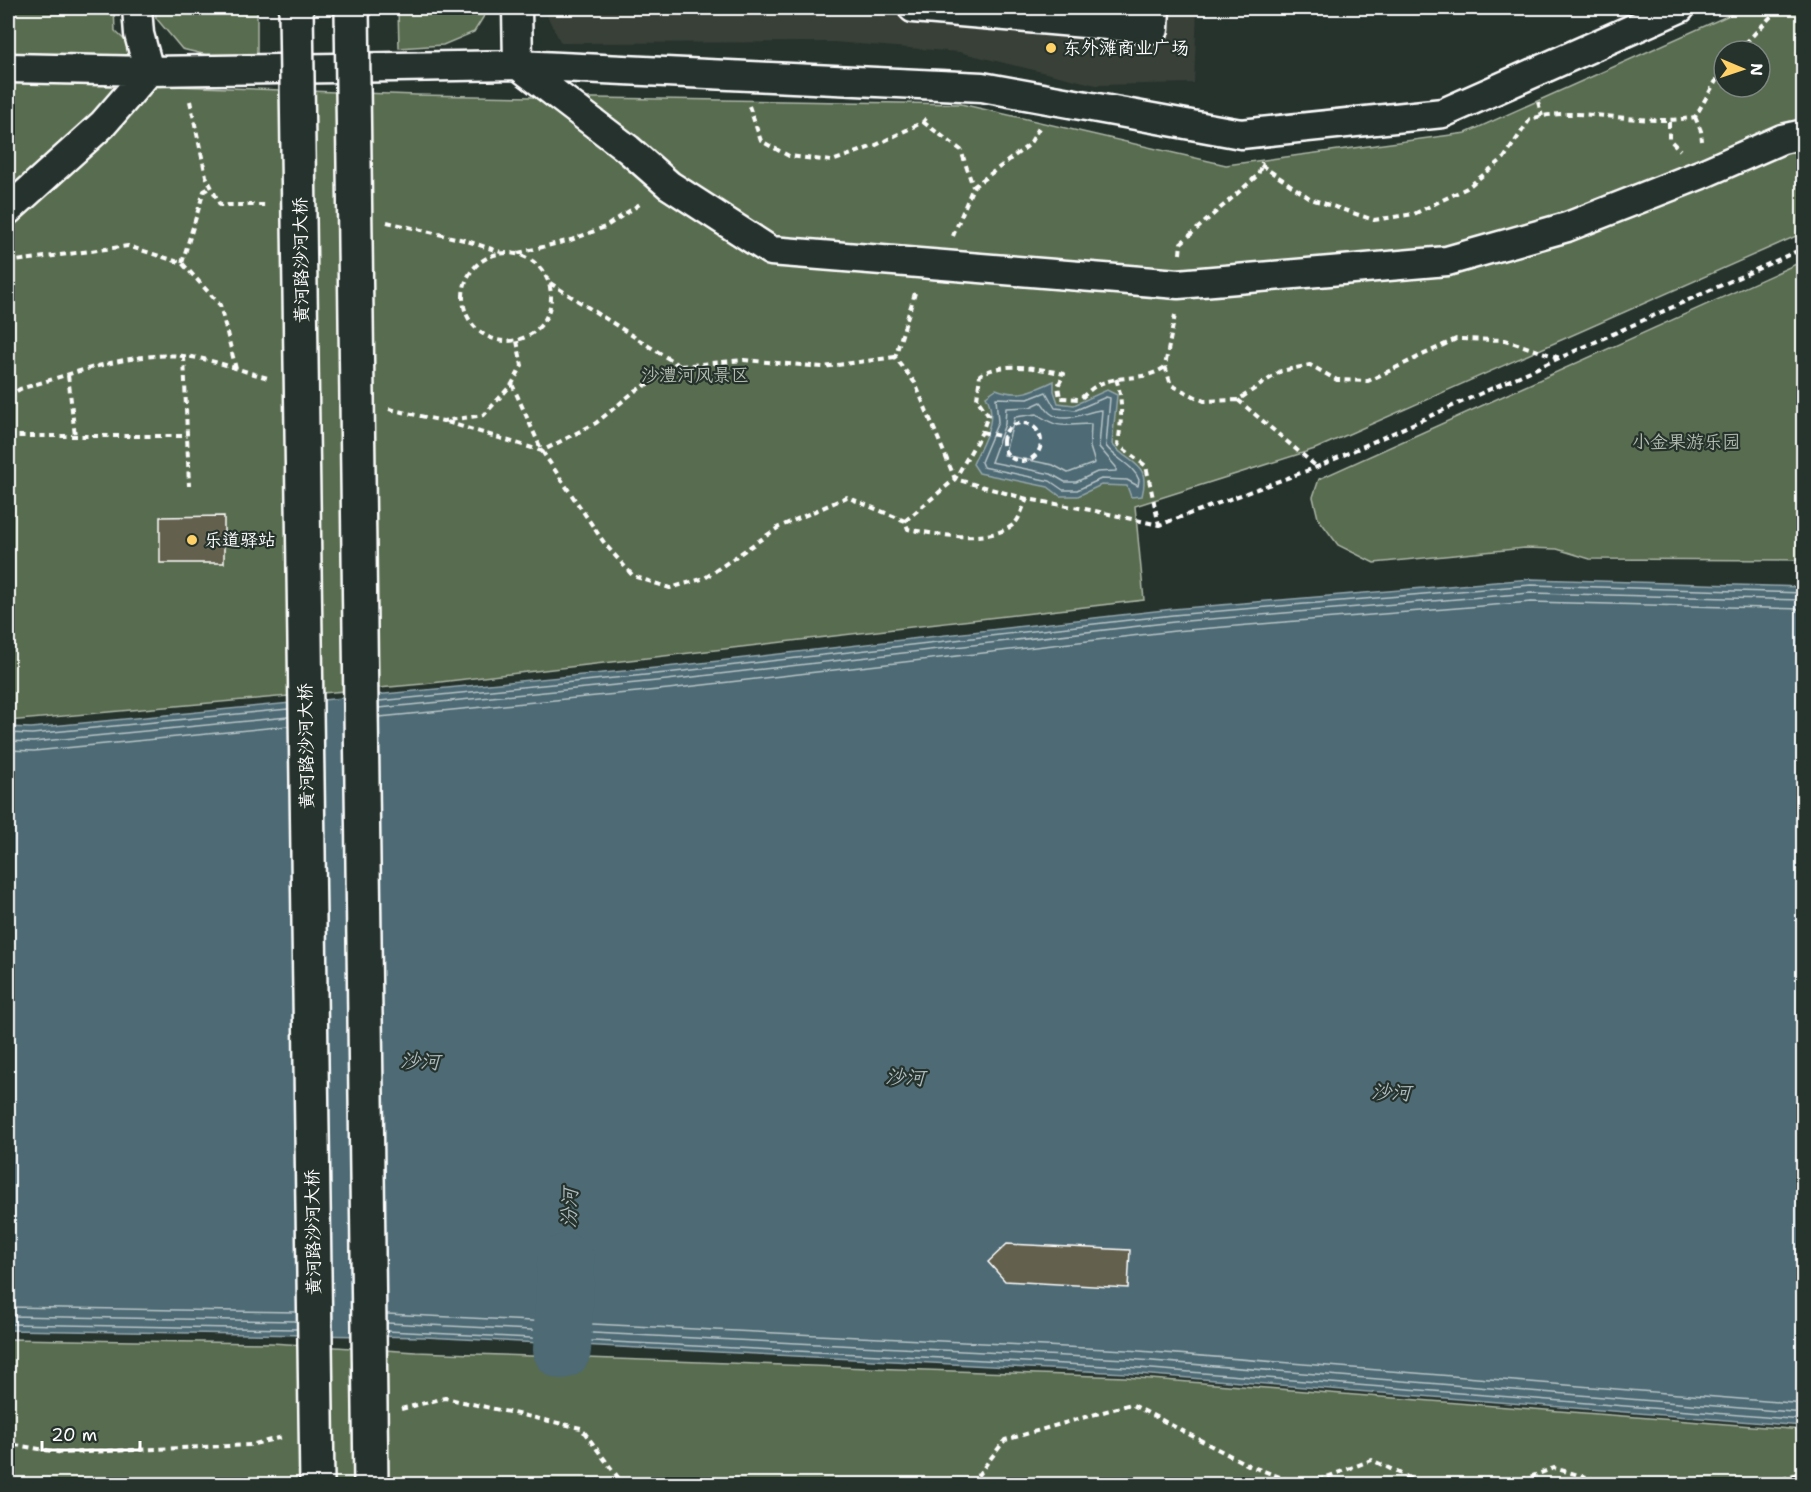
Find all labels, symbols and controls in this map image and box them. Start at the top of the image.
place label: 东外滩商业广场 [1063,36,1189,60]
north arrow [1712,39,1772,99]
marker: 东外滩商业广场 [1044,41,1058,55]
text: N [1746,63,1767,76]
street label: 黄河路沙河大桥 [288,197,314,323]
park label: 沙澧河风景区 [641,363,749,387]
park label: 小金果游乐园 [1632,430,1740,454]
place label: 乐道驿站 [204,528,276,552]
marker: 乐道驿站 [185,533,199,547]
street label: 黄河路沙河大桥 [293,683,319,809]
water label: 沙河 [400,1047,443,1075]
water label: 沙河 [885,1063,928,1091]
water label: 沙河 [1371,1078,1414,1106]
street label: 黄河路沙河大桥 [300,1169,326,1295]
water label: 汾河 [555,1184,583,1229]
scale bar [42,1414,140,1452]
text: 20 m [51,1423,97,1447]

